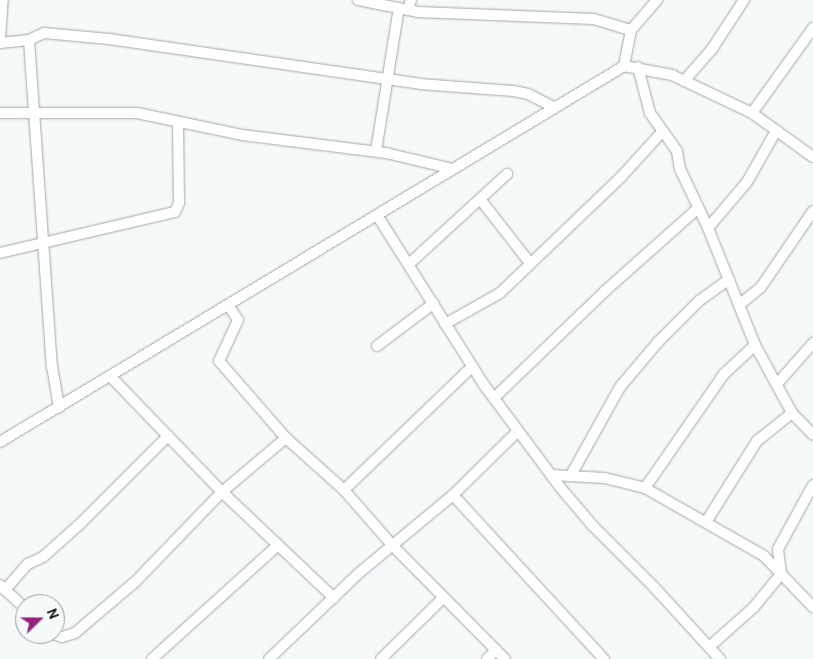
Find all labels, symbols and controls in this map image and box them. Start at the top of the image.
north arrow [15,594,65,644]
text: N [43,606,63,622]

